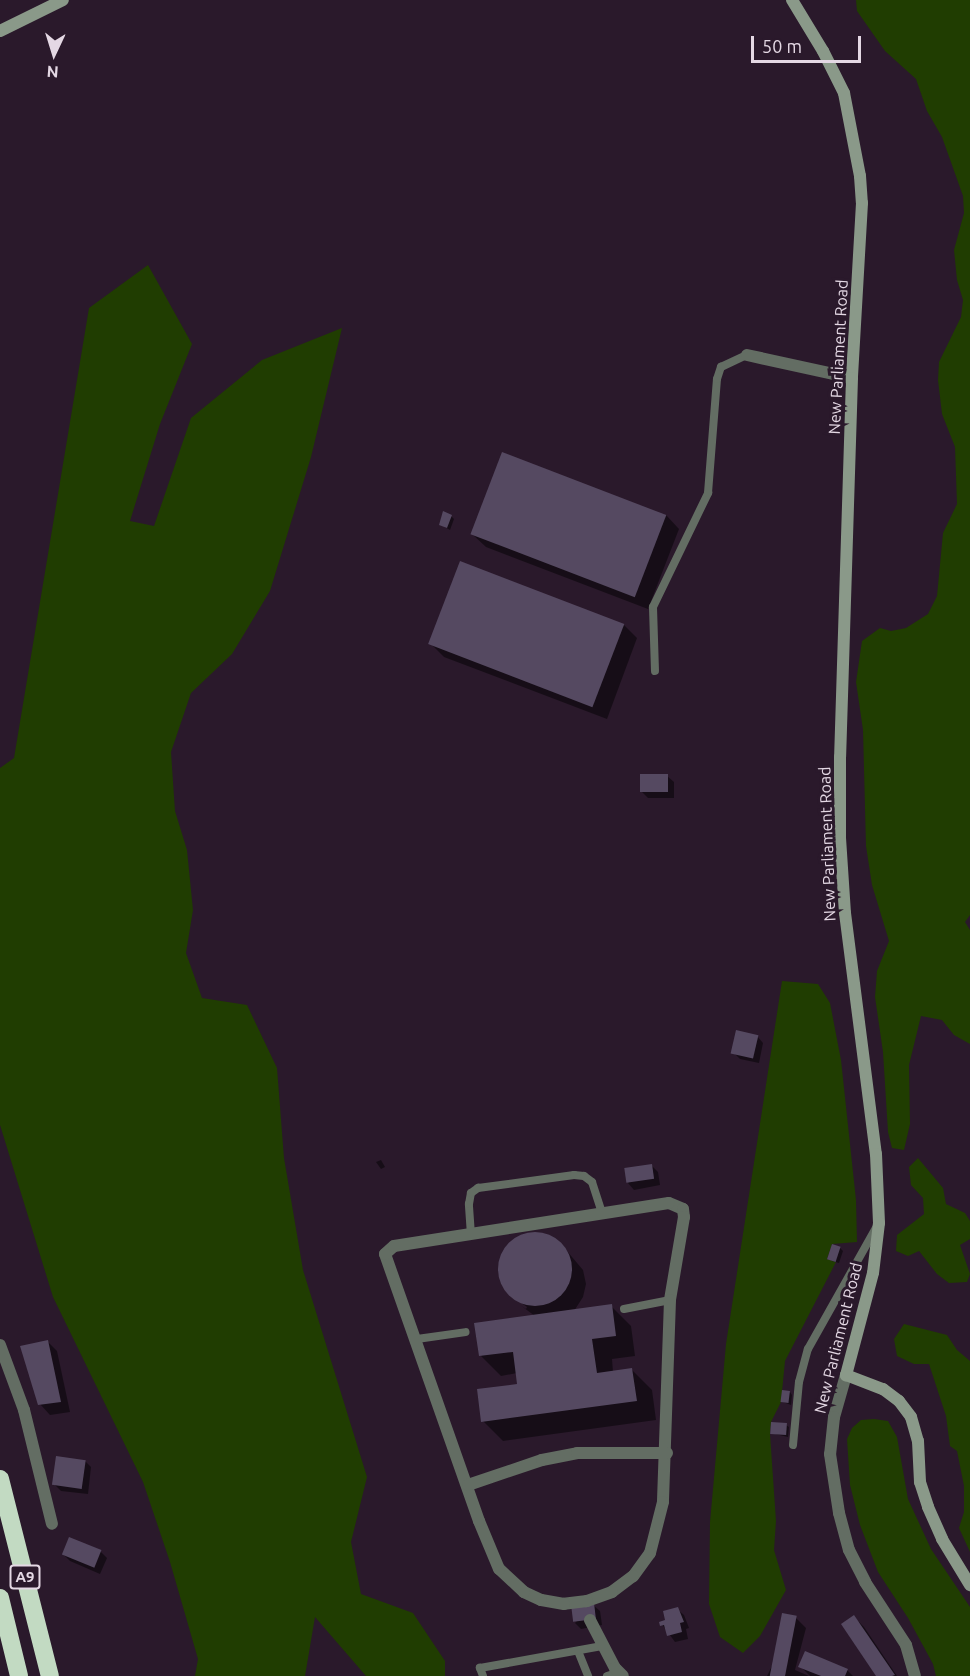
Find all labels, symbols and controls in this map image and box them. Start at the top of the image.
north arrow [24,24,84,84]
scale bar [754,24,864,62]
text: 50 m [762,36,802,56]
text: N [46,63,59,81]
street label: New Parliament Road [824,279,852,435]
street label: New Parliament Road [815,766,839,922]
street label: New Parliament Road [810,1260,866,1416]
road number: A9 [9,1565,42,1589]

